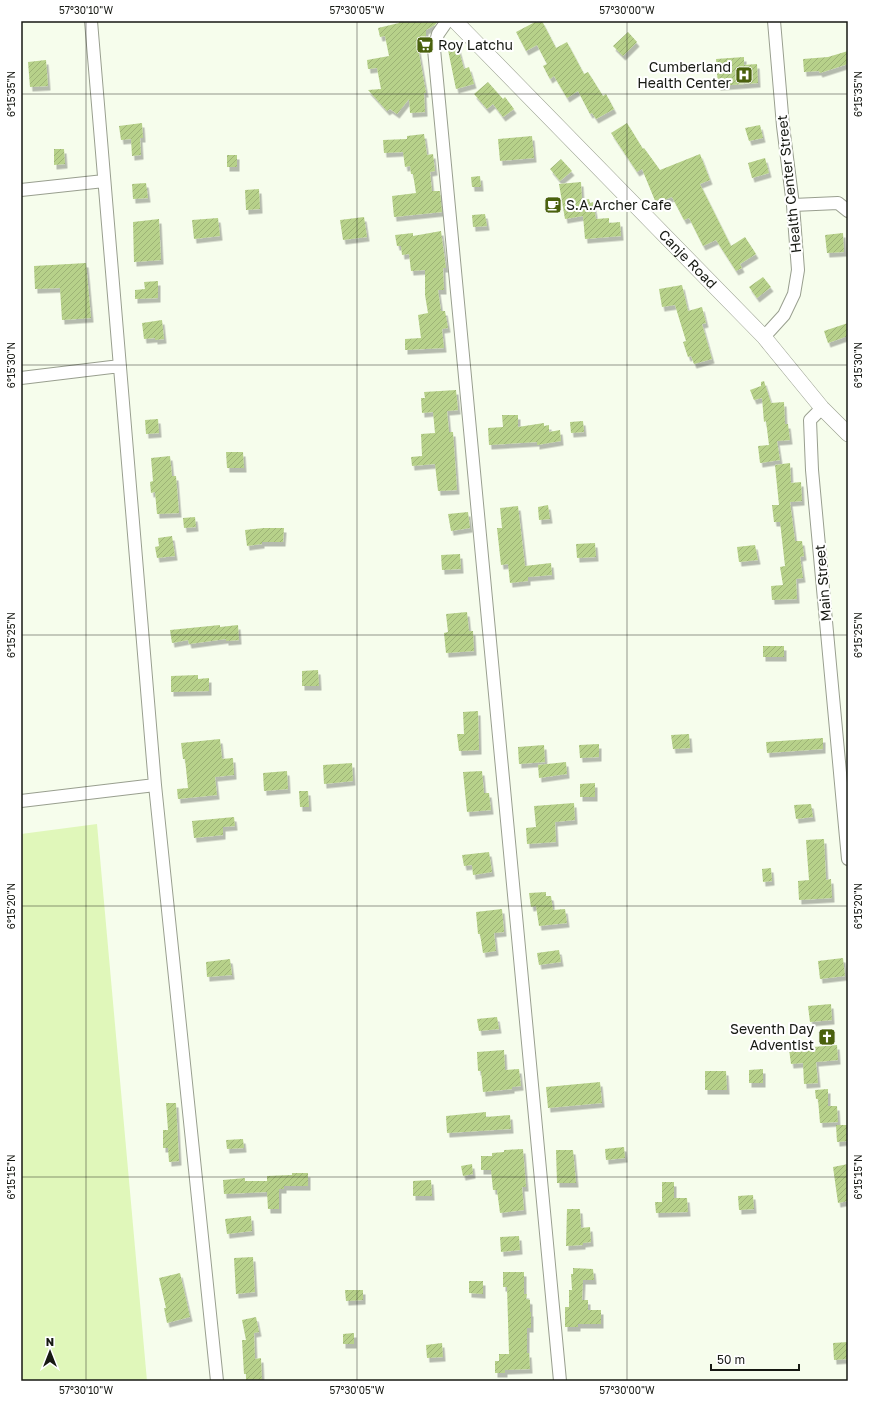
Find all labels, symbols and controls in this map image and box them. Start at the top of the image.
text: 57°30'10"W [59,4,113,16]
text: 57°30'05"W [330,4,385,16]
text: 57°30'00"W [599,4,655,16]
supermarket icon: Roy Latchu [415,35,435,55]
place label: Roy Latchu [438,36,513,53]
place label: Cumberland Health Center [637,58,732,91]
hospital icon: Cumberland Health Center [734,65,754,85]
text: 6°15'35"N [5,71,17,117]
text: 6°15'35"N [852,71,864,117]
street label: Health Center Street [773,114,804,254]
cafe icon: S.A.Archer Cafe [543,195,563,215]
place label: S.A.Archer Cafe [566,196,672,213]
street label: Canje Road [656,226,721,292]
text: 6°15'30"N [5,342,17,388]
text: 6°15'30"N [852,342,864,388]
street label: Main Street [811,544,834,622]
text: 6°15'25"N [5,612,17,658]
text: 6°15'25"N [852,612,864,658]
text: 6°15'20"N [5,883,17,929]
text: 6°15'20"N [852,883,864,929]
place label: Seventh Day Adventist [730,1020,814,1053]
church icon: Seventh Day Adventist [817,1027,837,1047]
text: 6°15'15"N [5,1155,17,1199]
text: 6°15'15"N [852,1155,864,1199]
north arrow [30,1332,70,1372]
text: N [46,1335,54,1348]
scale bar [711,1346,799,1372]
text: 50 m [717,1352,745,1367]
text: 57°30'10"W [59,1384,113,1396]
text: 57°30'05"W [330,1384,385,1396]
text: 57°30'00"W [599,1384,655,1396]

